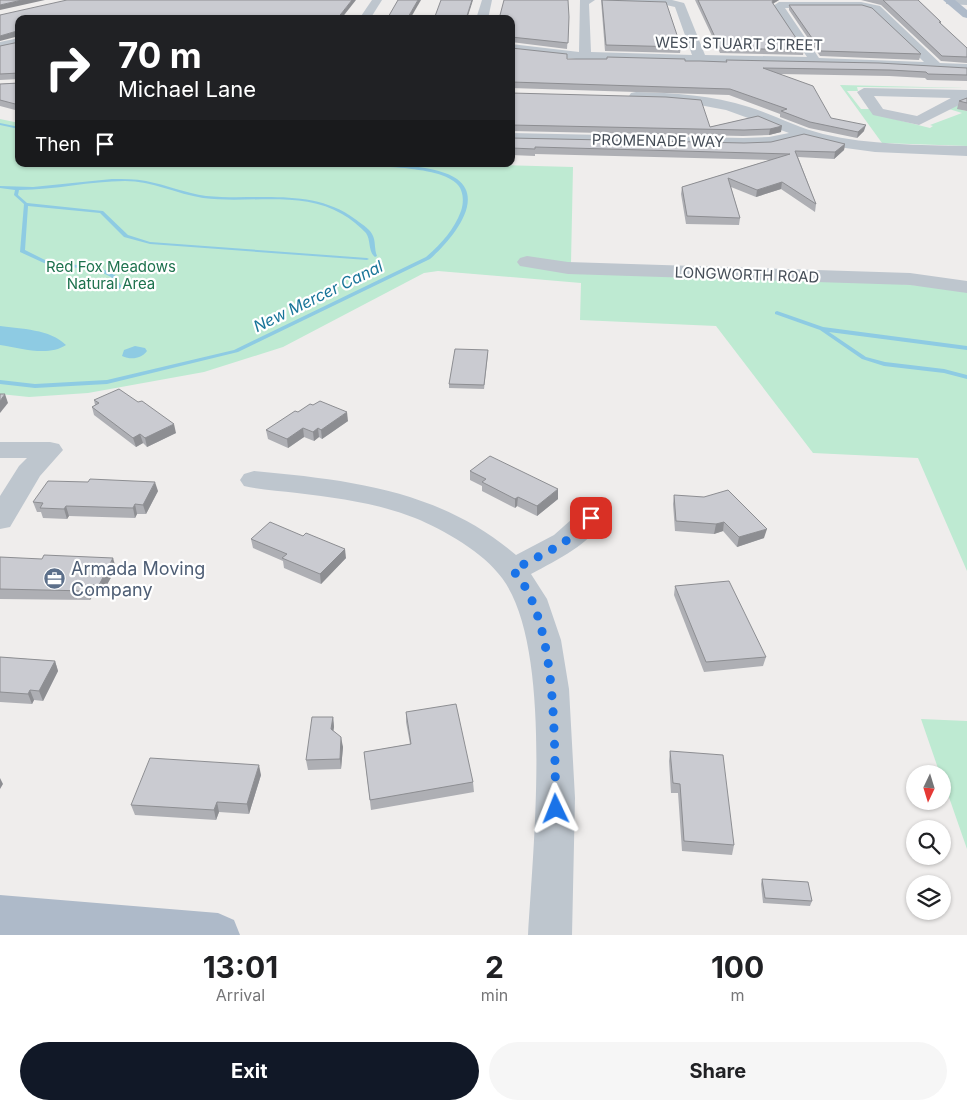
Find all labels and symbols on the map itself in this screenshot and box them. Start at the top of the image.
street label: WEST STUART STREET [655,33,823,54]
street label: PROMENADE WAY [592,130,724,151]
water label: New Mercer Canal [250,256,386,336]
park label: Red Fox Meadows Natural Area [46,257,176,293]
street label: LONGWORTH ROAD [674,262,820,287]
pin [570,497,612,539]
place label: Armada Moving Company [71,558,205,600]
office icon: Armada Moving Company [43,567,67,591]
north arrow [906,765,951,810]
position arrow [529,782,581,834]

